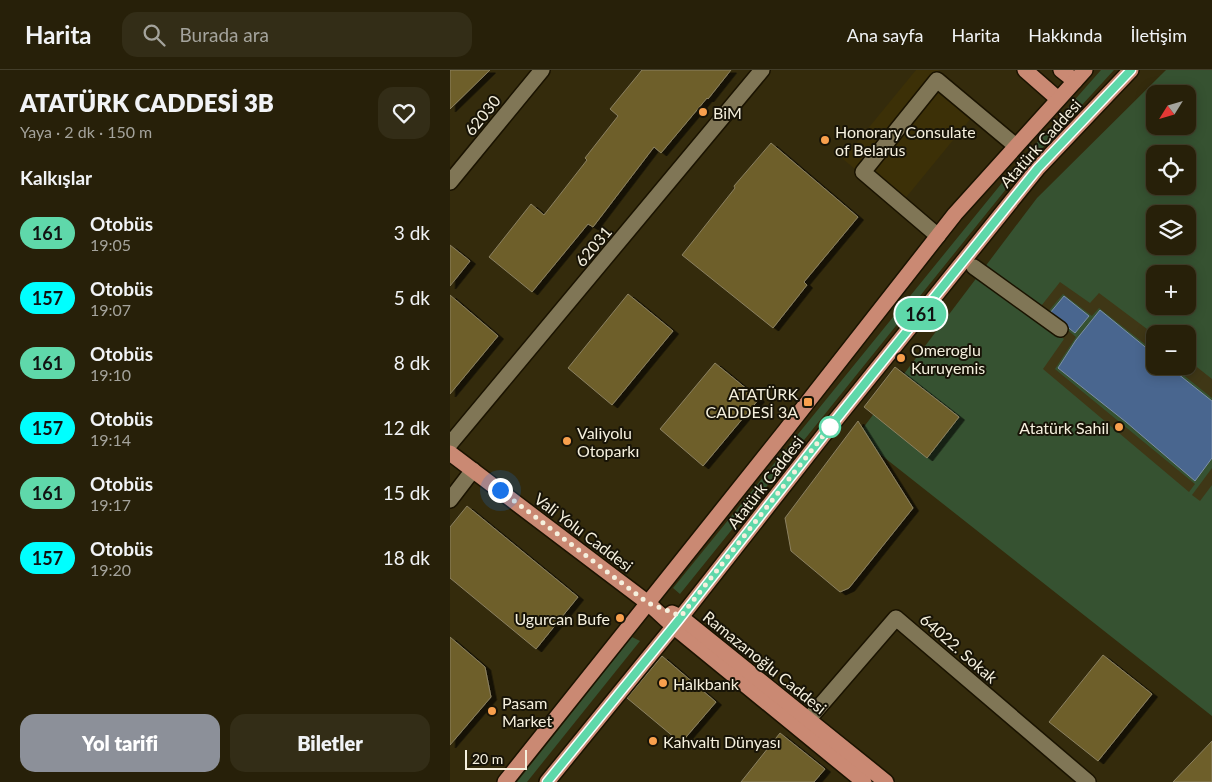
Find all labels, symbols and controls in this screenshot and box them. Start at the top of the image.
search box [122,12,472,57]
text: Harita [25,20,92,49]
icon: search [140,21,168,49]
text: Burada ara [180,23,269,46]
text: Ana sayfa [847,24,924,46]
text: Harita [952,24,1000,46]
text: Hakkında [1028,24,1102,46]
text: İletişim [1130,24,1187,46]
north arrow [1146,85,1196,135]
map controls [1146,85,1196,375]
button: heart [378,87,430,139]
text: ATATÜRK CADDESİ 3B [20,88,274,117]
street label: 62030 [460,91,504,139]
street label: Atatürk Caddesi [995,95,1085,191]
place label: BiM [713,103,742,122]
marker: BiM [697,106,709,118]
text: Yaya · 2 dk · 150 m [20,122,152,141]
place label: Honorary Consulate of Belarus [835,122,976,159]
marker: Honorary Consulate of Belarus [819,134,831,146]
button: locate [1146,145,1196,195]
text: Kalkışlar [20,166,92,189]
button: layers [1146,205,1196,255]
text: Otobüs [90,212,153,235]
text: 3 dk [394,221,430,244]
text: 161 [32,222,63,244]
street label: 62031 [571,222,615,270]
text: 19:05 [90,235,131,254]
button: + [1146,265,1196,315]
text: Otobüs [90,277,153,300]
text: 5 dk [394,286,430,309]
text: 157 [32,287,63,309]
line badge: 161 [892,298,950,330]
text: 19:07 [90,300,131,319]
text: 161 [905,303,937,325]
button: − [1146,325,1196,375]
place label: Omeroglu Kuruyemis [911,340,985,377]
text: Otobüs [90,342,153,365]
text: 8 dk [394,351,430,374]
text: 161 [32,352,63,374]
marker: Omeroglu Kuruyemis [895,352,907,364]
text: 19:10 [90,365,131,384]
place label: ATATÜRK CADDESİ 3A [706,384,798,421]
marker: ATATÜRK CADDESİ 3A [802,396,814,408]
text: Otobüs [90,407,153,430]
text: 12 dk [383,416,430,439]
unlabelled marker [819,416,841,438]
text: 157 [32,417,63,439]
place label: Atatürk Sahil [1019,418,1109,437]
marker: Atatürk Sahil [1113,421,1125,433]
place label: Valiyolu Otoparkı [577,423,639,460]
text: 19:14 [90,430,131,449]
street label: Atatürk Caddesi [723,432,807,532]
marker: Valiyolu Otoparkı [561,435,573,447]
text: Otobüs [90,472,153,495]
your location [488,478,513,503]
text: 15 dk [383,481,430,504]
text: 161 [32,482,63,504]
street label: Vali Yolu Caddesi [531,489,637,575]
text: 19:17 [90,495,131,514]
text: Otobüs [90,537,153,560]
text: 18 dk [383,546,430,569]
text: 157 [32,547,63,569]
text: 19:20 [90,560,131,579]
street label: Ramazanoğlu Caddesi [700,606,830,718]
place label: Ugurcan Bufe [514,609,610,628]
street label: 64022. Sokak [916,609,1002,687]
marker: Ugurcan Bufe [614,612,626,624]
place label: Halkbank [673,674,740,693]
marker: Halkbank [657,677,669,689]
place label: Pasam Market [502,693,552,730]
marker: Pasam Market [486,705,498,717]
button: Yol tarifi [20,714,220,772]
button: Biletler [230,714,430,772]
place label: Kahvaltı Dünyası [663,732,781,751]
marker: Kahvaltı Dünyası [647,735,659,747]
scale bar [465,747,528,770]
text: 20 m [472,750,503,767]

